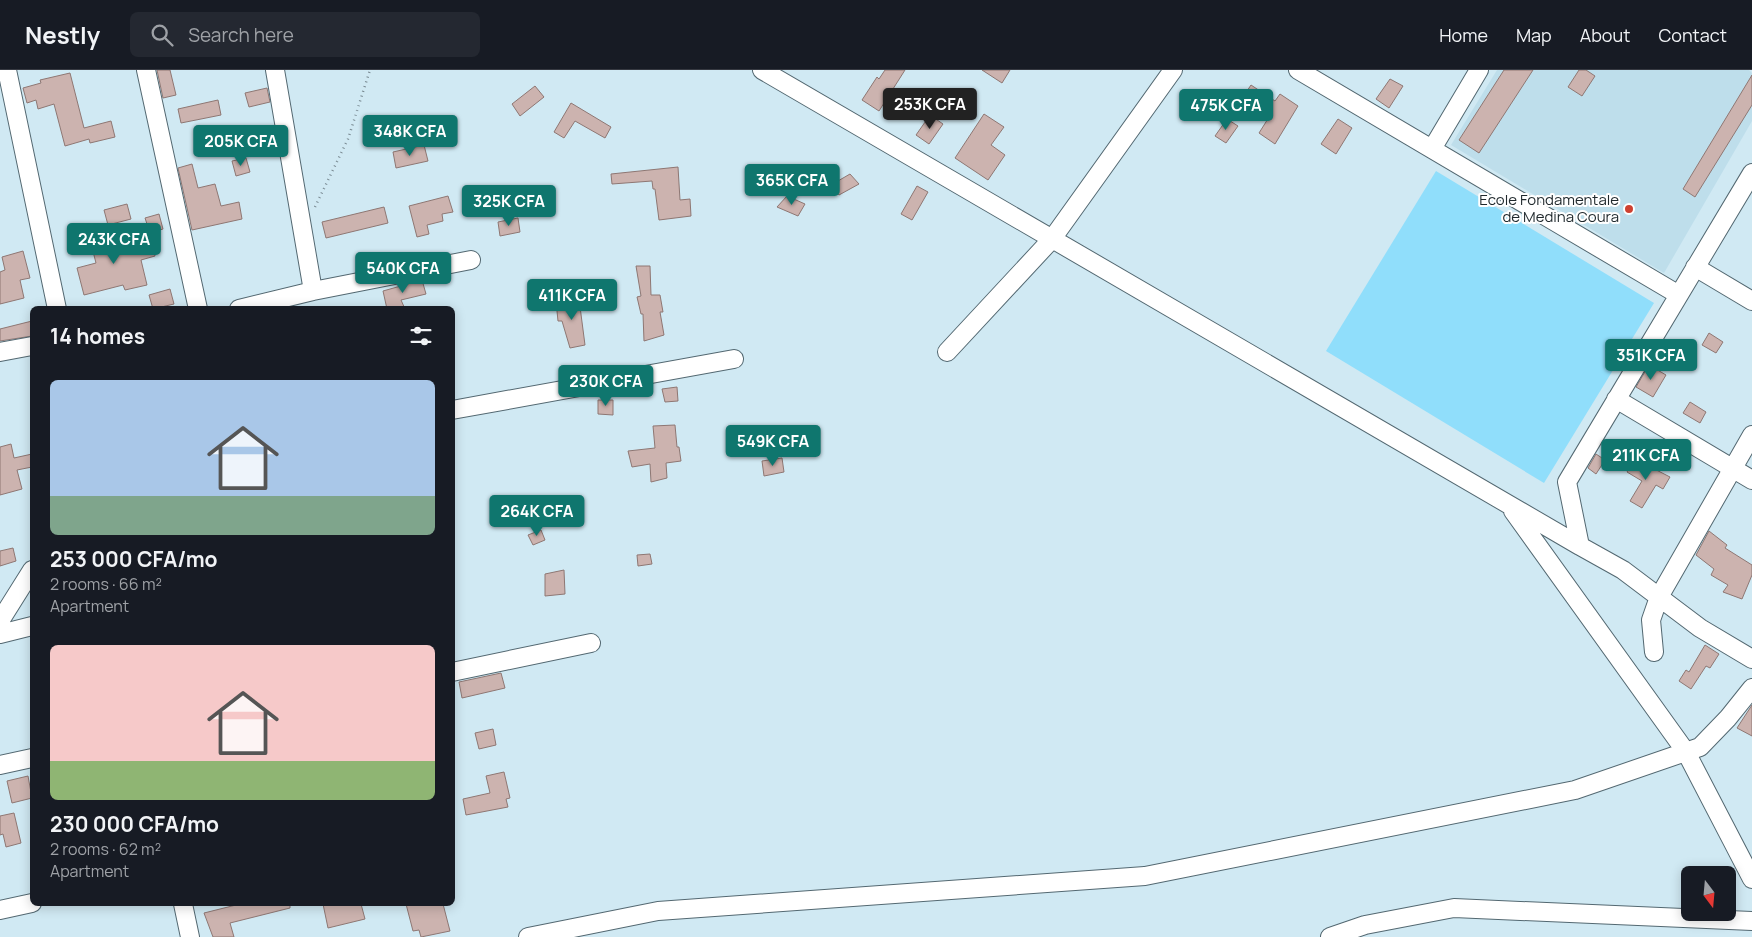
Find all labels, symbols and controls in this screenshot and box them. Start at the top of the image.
search box [130,12,480,57]
text: Nestly [25,18,100,51]
icon: search [148,21,176,49]
text: Search here [188,22,294,48]
text: Home [1439,23,1488,47]
text: Map [1516,23,1552,47]
text: About [1580,23,1630,47]
text: Contact [1658,23,1727,47]
pin: 253K CFA [878,88,982,130]
pin: 475K CFA [1174,88,1278,131]
text: 253K CFA [894,93,966,115]
text: 475K CFA [1190,94,1262,116]
pin: 348K CFA [358,114,462,157]
text: 348K CFA [374,120,446,142]
pin: 205K CFA [189,124,293,167]
text: 205K CFA [204,130,278,152]
pin: 365K CFA [740,164,844,206]
text: 365K CFA [756,169,828,191]
pin: 325K CFA [457,184,561,227]
place label: Ecole Fondamentale de Medina Coura [1479,189,1619,227]
text: 325K CFA [473,190,545,212]
marker: Ecole Fondamentale de Medina Coura [1623,203,1635,215]
pin: 243K CFA [62,222,166,265]
text: 243K CFA [78,228,150,250]
pin: 540K CFA [351,252,455,294]
text: 540K CFA [366,257,440,279]
pin: 411K CFA [520,278,624,321]
text: 411K CFA [538,284,606,306]
text: 14 homes [50,322,145,350]
icon: filters [407,322,435,350]
pin: 351K CFA [1599,338,1703,381]
text: 351K CFA [1616,344,1686,366]
pin: 230K CFA [554,364,658,407]
text: 230K CFA [569,370,643,392]
icon: home [198,413,288,503]
pin: 549K CFA [721,424,825,467]
text: 549K CFA [737,430,809,452]
pin: 211K CFA [1594,438,1698,481]
text: 211K CFA [1612,444,1680,466]
pin: 264K CFA [485,494,589,537]
text: 264K CFA [500,500,574,522]
text: 253 000 CFA/mo [50,545,217,573]
text: 2 rooms · 66 m² [50,573,162,595]
text: Apartment [50,595,129,617]
icon: home [198,678,288,768]
text: 230 000 CFA/mo [50,810,219,838]
text: 2 rooms · 62 m² [50,838,161,860]
text: Apartment [50,860,129,882]
north arrow [1681,866,1736,921]
map controls [1681,866,1736,921]

